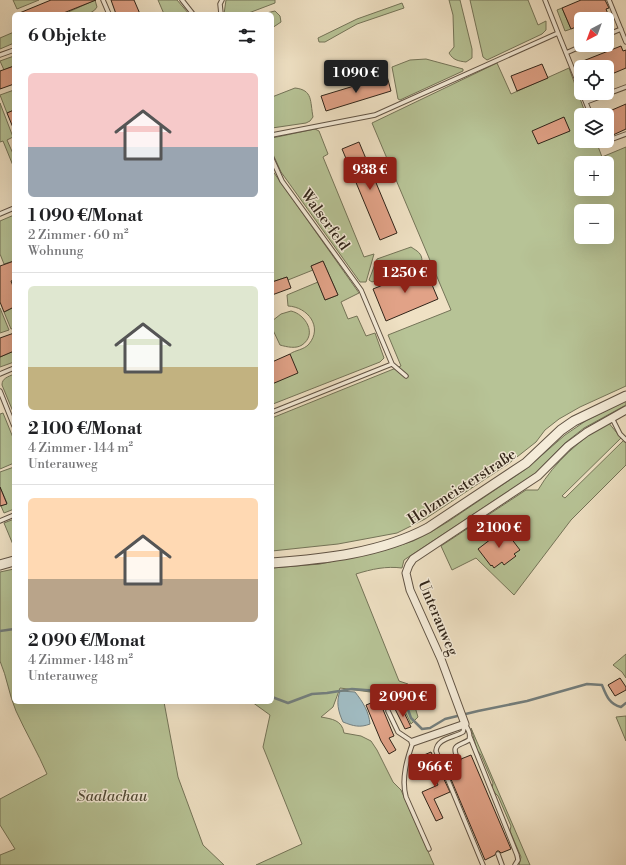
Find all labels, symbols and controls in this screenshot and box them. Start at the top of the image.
north arrow [574,12,614,52]
map controls [574,12,614,244]
text: 6 Objekte [28,25,106,47]
icon: filters [236,25,258,47]
pin: 1 090 € [319,60,393,94]
button: locate [574,60,614,100]
text: 1 090 € [333,65,379,81]
icon: home [107,99,179,171]
button: layers [574,108,614,148]
button: + [574,156,614,196]
pin: 938 € [342,157,398,191]
text: 938 € [353,162,387,178]
street label: Walserfeld [296,185,354,255]
button: − [574,204,614,244]
text: 1 090 €/Monat [28,205,143,227]
text: 2 Zimmer · 60 m² [28,227,128,243]
text: Wohnung [28,243,84,259]
pin: 1 250 € [368,260,442,294]
text: 1 250 € [383,265,427,281]
icon: home [107,312,179,384]
text: 2 100 €/Monat [28,418,142,440]
text: 4 Zimmer · 144 m² [28,440,133,456]
street label: Holzmeisterstraße [404,445,520,529]
text: Unterauweg [28,456,98,472]
pin: 2 100 € [462,515,536,549]
text: 2 100 € [476,520,522,536]
icon: home [107,524,179,596]
street label: Unterauweg [414,577,463,659]
text: 2 090 €/Monat [28,630,145,652]
text: 4 Zimmer · 148 m² [28,652,133,668]
text: Unterauweg [28,668,98,684]
pin: 2 090 € [366,684,440,718]
text: 2 090 € [379,689,427,705]
pin: 966 € [407,754,463,788]
text: 966 € [417,759,453,775]
park label: Saalachau [77,787,148,806]

